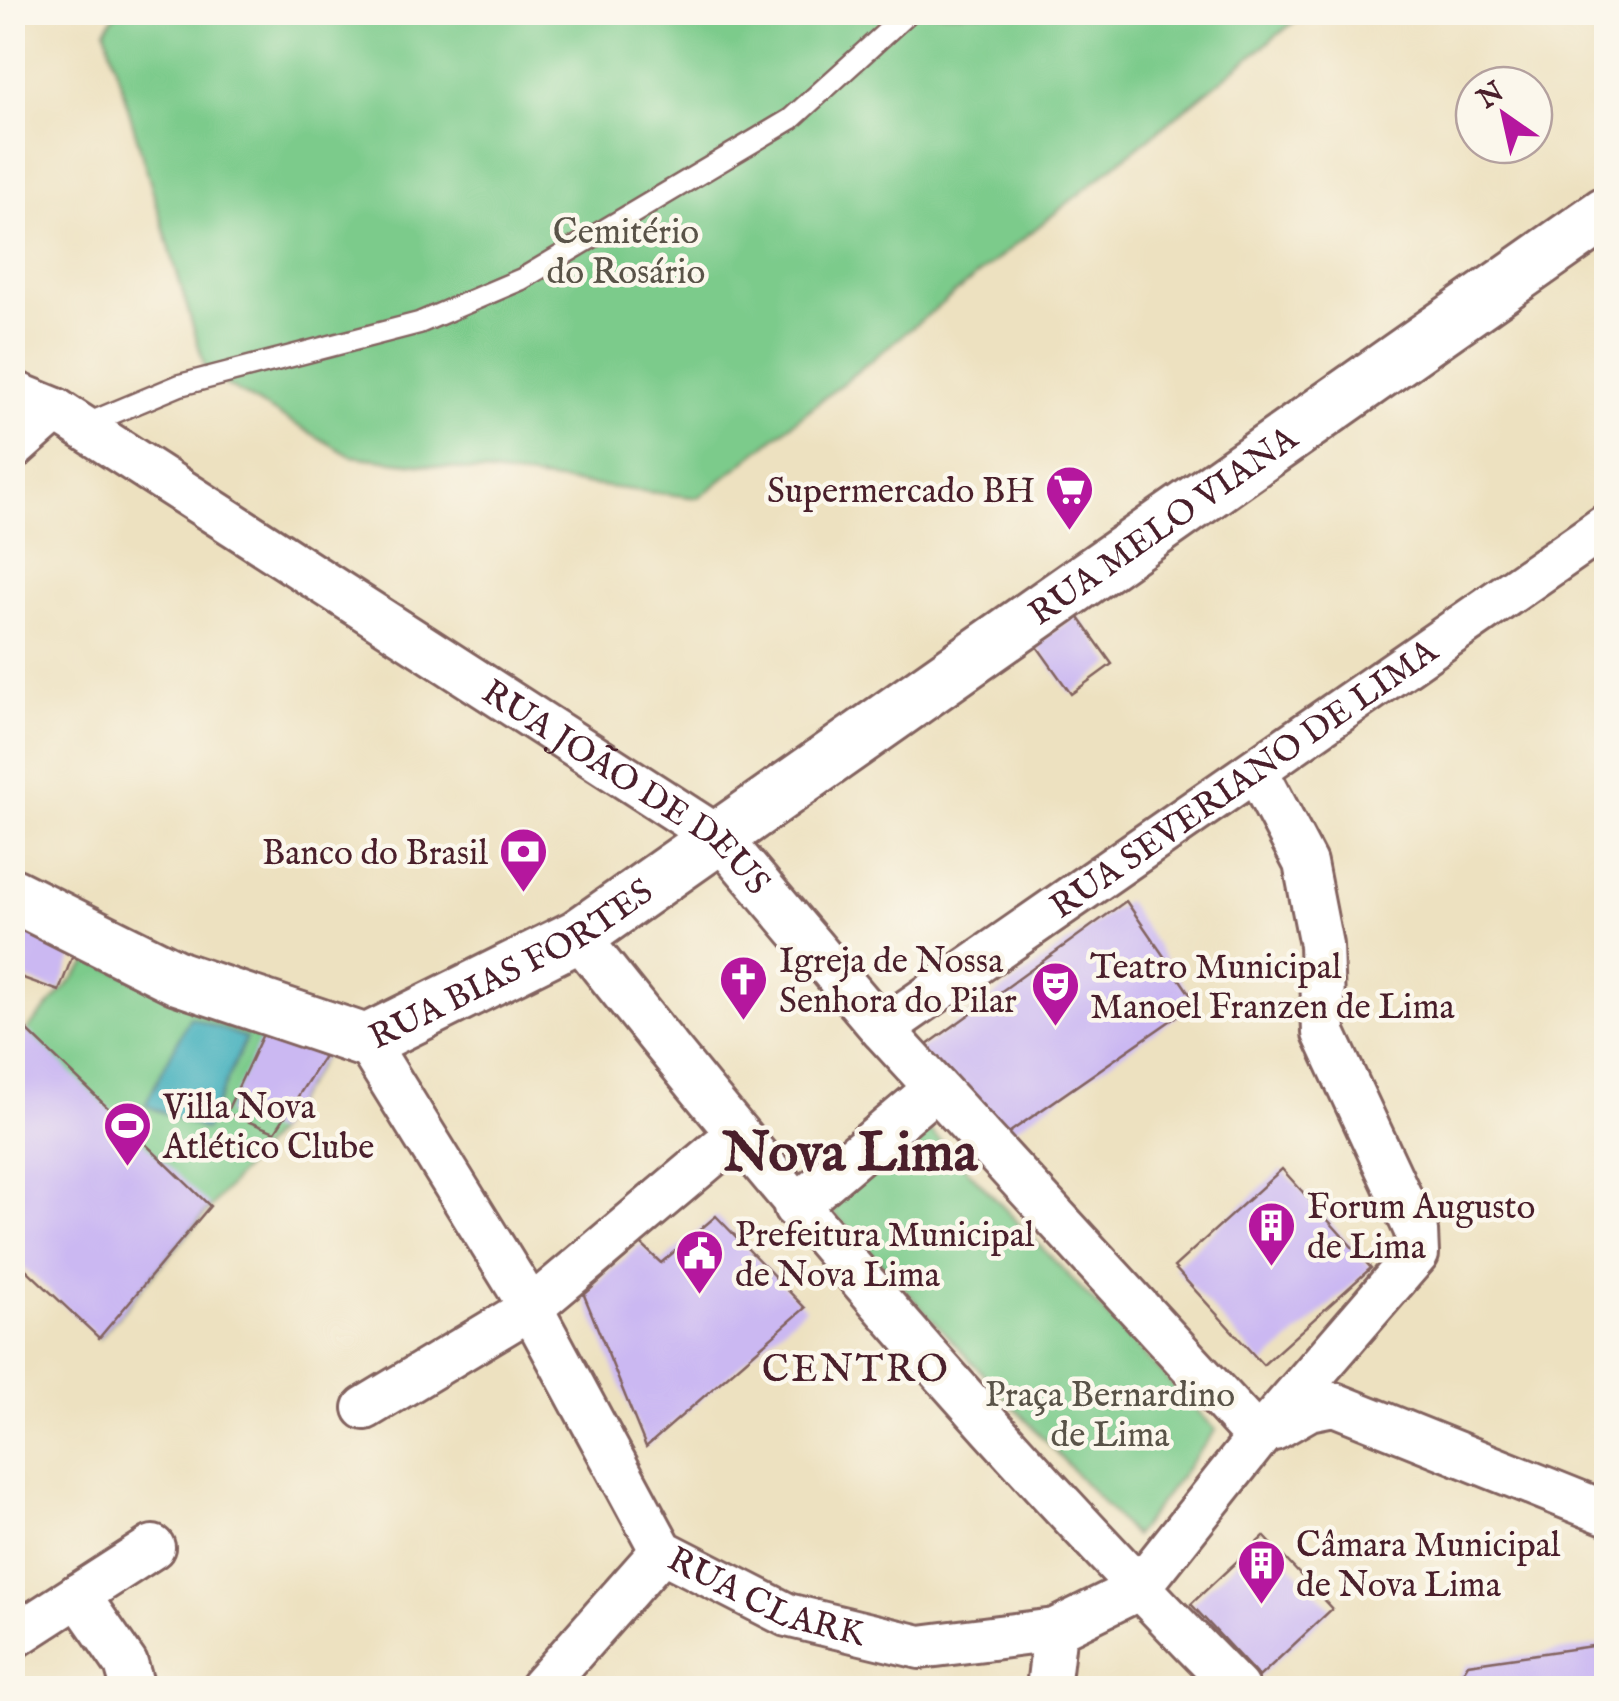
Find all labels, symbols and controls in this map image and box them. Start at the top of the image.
north arrow [1454,65,1554,165]
text: N [1471,75,1511,118]
park label: Cemitério do Rosário [547,211,705,296]
street label: RUA MELO VIANA [1021,416,1308,637]
supermarket icon: Supermercado BH [1044,464,1096,532]
place label: Supermercado BH [767,470,1035,515]
street label: RUA SEVERIANO DE LIMA [1042,629,1448,930]
street label: RUA JOÃO DE DEUS [473,671,779,905]
bank icon: Banco do Brasil [497,826,549,894]
place label: Banco do Brasil [262,832,488,877]
street label: RUA BIAS FORTES [362,870,663,1061]
place label: Igreja de Nossa Senhora do Pilar [779,940,1017,1025]
place label: Teatro Municipal Manoel Franzen de Lima [1090,946,1455,1031]
church icon: Igreja de Nossa Senhora do Pilar [718,954,770,1022]
theatre icon: Teatro Municipal Manoel Franzen de Lima [1029,960,1081,1028]
place label: Villa Nova Atlético Clube [162,1086,374,1171]
sports icon: Villa Nova Atlético Clube [102,1100,154,1168]
district label: Nova Lima [721,1120,979,1190]
place label: Forum Augusto de Lima [1307,1186,1535,1271]
building icon: Forum Augusto de Lima [1246,1200,1298,1268]
place label: Prefeitura Municipal de Nova Lima [735,1214,1035,1299]
public building icon: Prefeitura Municipal de Nova Lima [674,1228,726,1296]
district label: CENTRO [762,1347,950,1395]
park label: Praça Bernardino de Lima [985,1374,1235,1459]
place label: Câmara Municipal de Nova Lima [1296,1524,1561,1609]
street label: RUA CLARK [660,1538,870,1658]
building icon: Câmara Municipal de Nova Lima [1235,1538,1287,1606]

